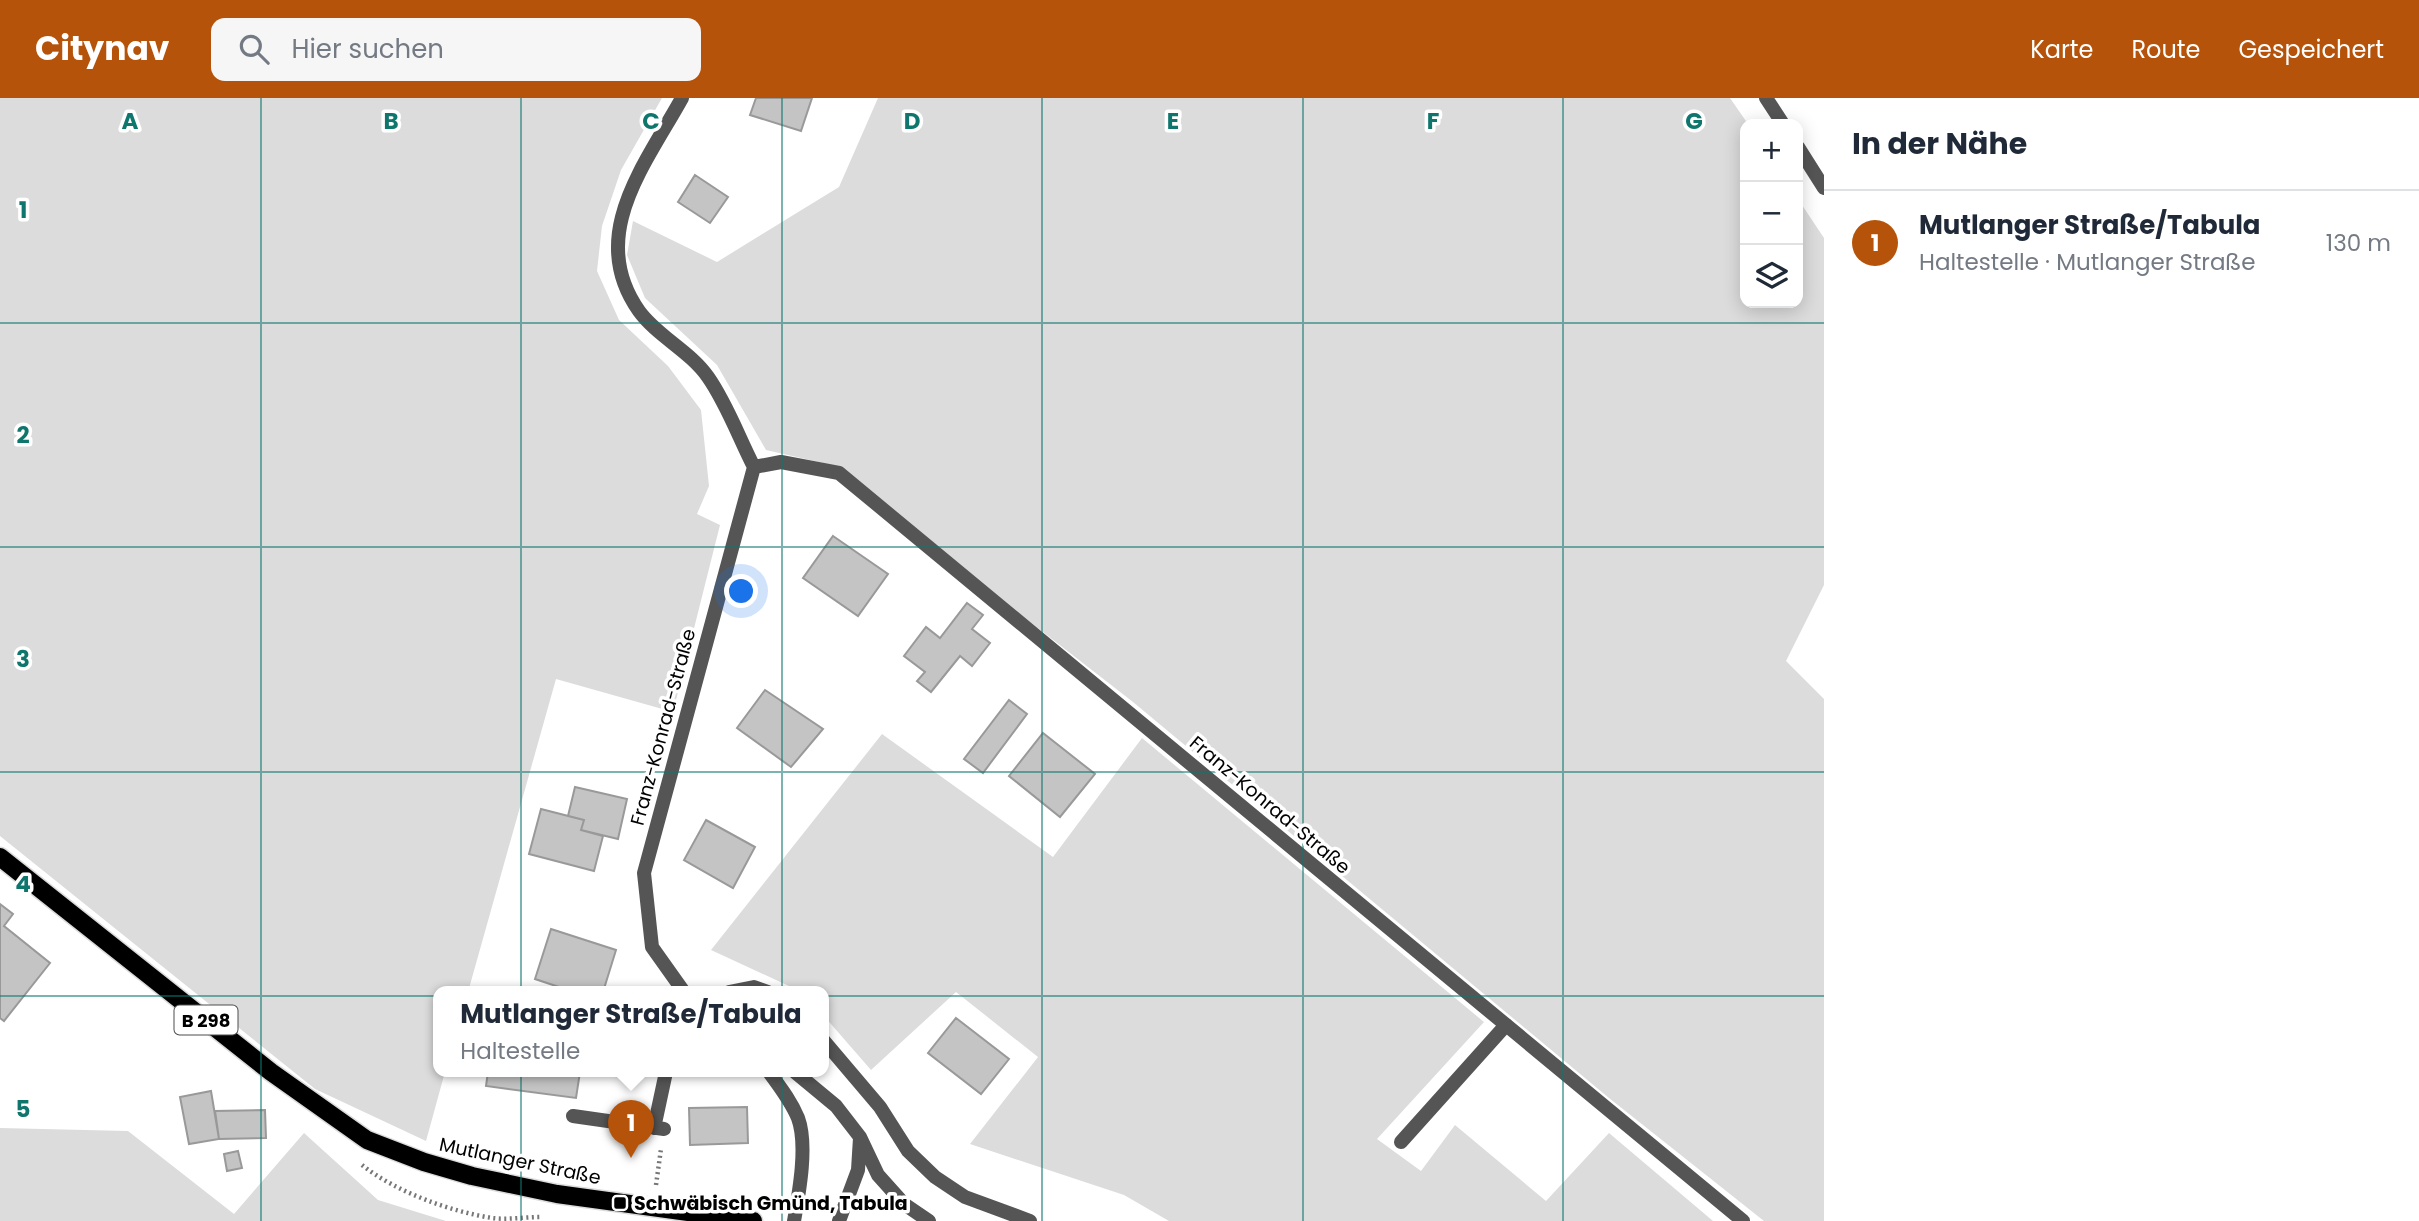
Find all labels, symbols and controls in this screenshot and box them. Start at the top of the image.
search box [211,18,701,81]
text: Citynav [35,25,169,72]
icon: search [235,30,273,68]
text: Hier suchen [291,31,444,67]
text: Karte [2030,33,2093,66]
text: Route [2131,33,2200,66]
text: Gespeichert [2238,33,2384,66]
text: A [122,105,139,137]
text: B [383,105,399,137]
text: C [642,105,660,137]
text: D [904,105,920,137]
text: E [1167,105,1179,137]
text: F [1427,105,1439,137]
text: G [1685,105,1703,137]
map controls [1740,119,1803,308]
button: + [1740,119,1803,182]
text: In der Nähe [1852,122,2027,165]
button: − [1740,182,1803,245]
text: 1 [19,194,27,226]
text: Mutlanger Straße/Tabula [1919,207,2261,243]
text: 1 [1871,227,1879,259]
text: 130 m [2326,227,2391,259]
button: layers [1740,245,1803,308]
text: Haltestelle · Mutlanger Straße [1919,246,2255,278]
text: 2 [16,419,30,451]
your location [724,574,758,608]
street label: Franz-Konrad-Straße [624,626,702,828]
text: 3 [16,643,30,675]
street label: Franz-Konrad-Straße [1184,730,1356,880]
text: 4 [15,868,31,900]
popup [433,986,829,1077]
text: Mutlanger Straße/Tabula [460,996,802,1032]
road number: B 298 [174,1006,238,1035]
text: Haltestelle [460,1035,580,1067]
text: 5 [16,1093,30,1125]
pin: 1 [608,1100,654,1158]
street label: Mutlanger Straße [437,1131,603,1191]
place label: Schwäbisch Gmünd, Tabula [634,1190,908,1217]
marker: Schwäbisch Gmünd, Tabula [612,1195,628,1211]

